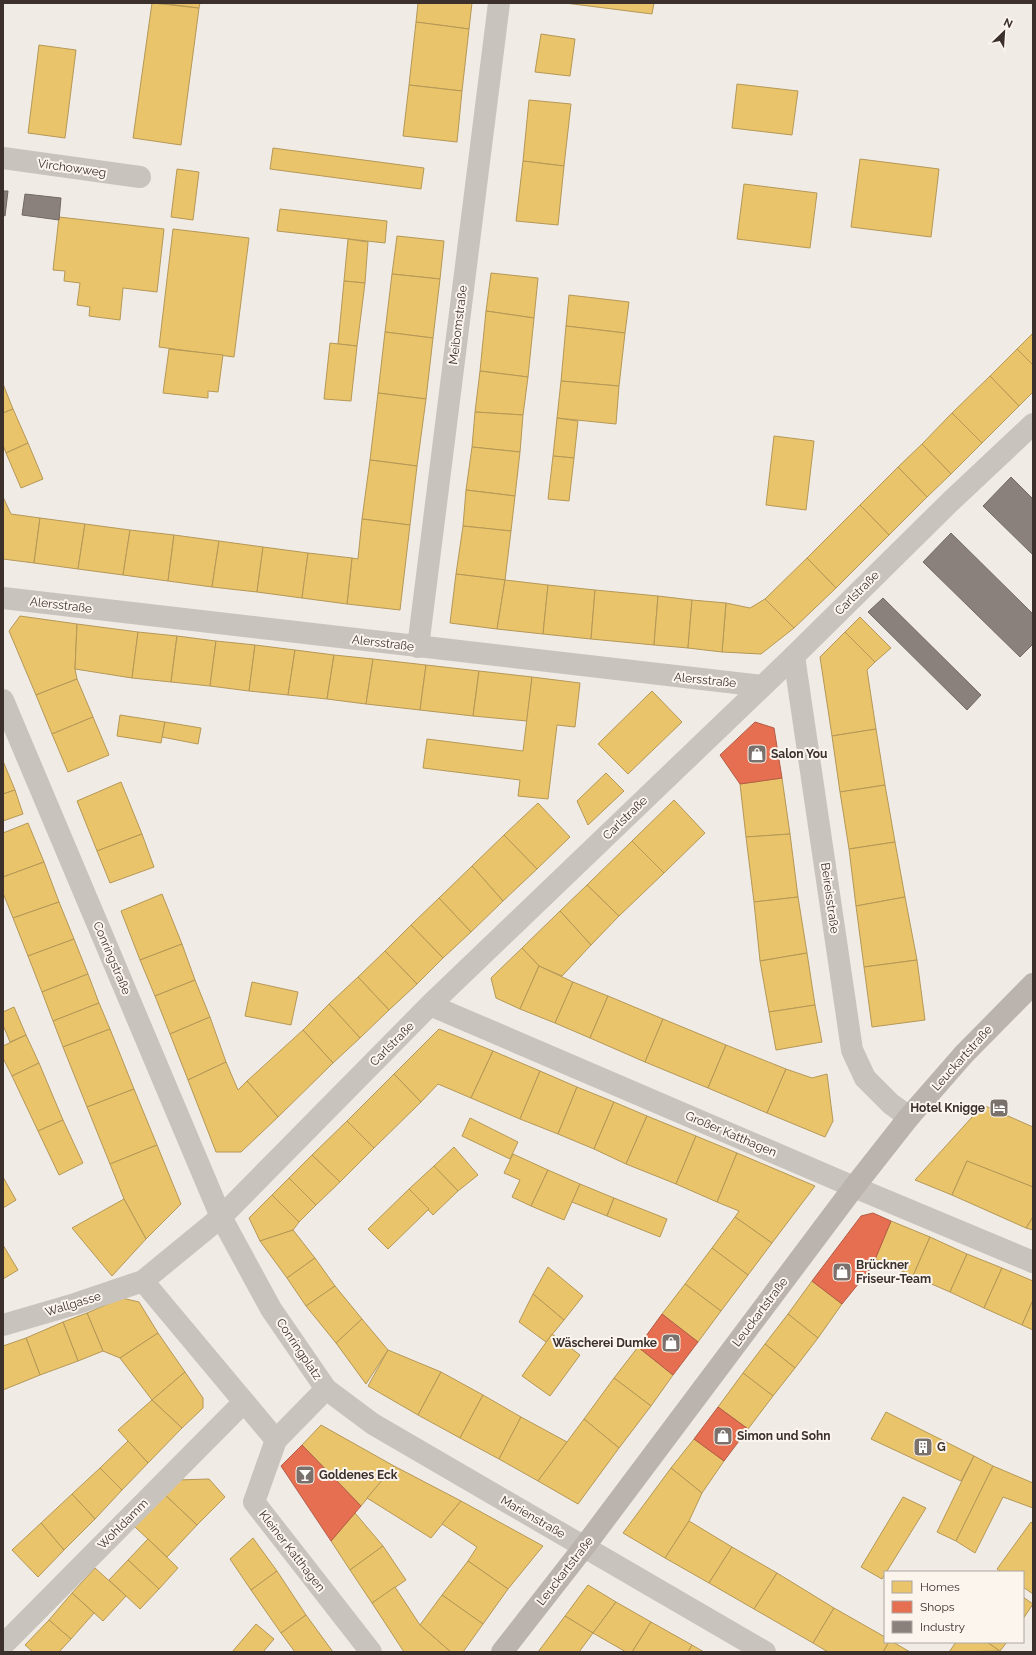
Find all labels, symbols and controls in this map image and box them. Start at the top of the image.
north arrow [984,12,1024,52]
text: N [1001,16,1015,31]
street label: Virchowweg [37,156,107,180]
street label: Meibomstraße [446,285,470,365]
street label: Carlstraße [832,568,882,618]
street label: Alersstraße [29,594,93,616]
street label: Alersstraße [351,632,415,654]
street label: Alersstraße [673,670,737,690]
shop icon: Salon You [746,743,768,765]
place label: Salon You [771,747,828,761]
street label: Carlstraße [600,793,650,843]
street label: Beireisstraße [818,862,842,934]
street label: Conringstraße [90,919,134,997]
street label: Carlstraße [367,1019,417,1069]
street label: Leuckartstraße [929,1022,995,1094]
hotel icon: Hotel Knigge [988,1097,1010,1119]
place label: Hotel Knigge [910,1101,985,1115]
street label: Großer Katthagen [683,1108,779,1160]
place label: Brückner Friseur-Team [856,1258,931,1286]
shop icon: Brückner Friseur-Team [831,1261,853,1283]
street label: Leuckartstraße [729,1275,791,1349]
street label: Wallgasse [43,1289,103,1319]
street label: Conringplatz [273,1316,325,1382]
shop icon: Wäscherei Dumke [660,1332,682,1354]
place label: Wäscherei Dumke [553,1336,657,1350]
shop icon: Simon und Sohn [712,1425,734,1447]
place label: Simon und Sohn [737,1429,830,1443]
building icon: G [912,1436,934,1458]
place label: G [937,1440,946,1454]
bar icon: Goldenes Eck [294,1464,316,1486]
place label: Goldenes Eck [319,1468,398,1482]
street label: Marienstraße [498,1493,568,1541]
street label: Wohldamm [95,1496,151,1552]
street label: Kleiner Katthagen [256,1508,328,1594]
street label: Leuckartstraße [534,1534,596,1608]
legend [884,1571,1024,1643]
text: Homes [920,1580,960,1594]
text: Shops [920,1600,955,1614]
text: Industry [920,1620,966,1634]

